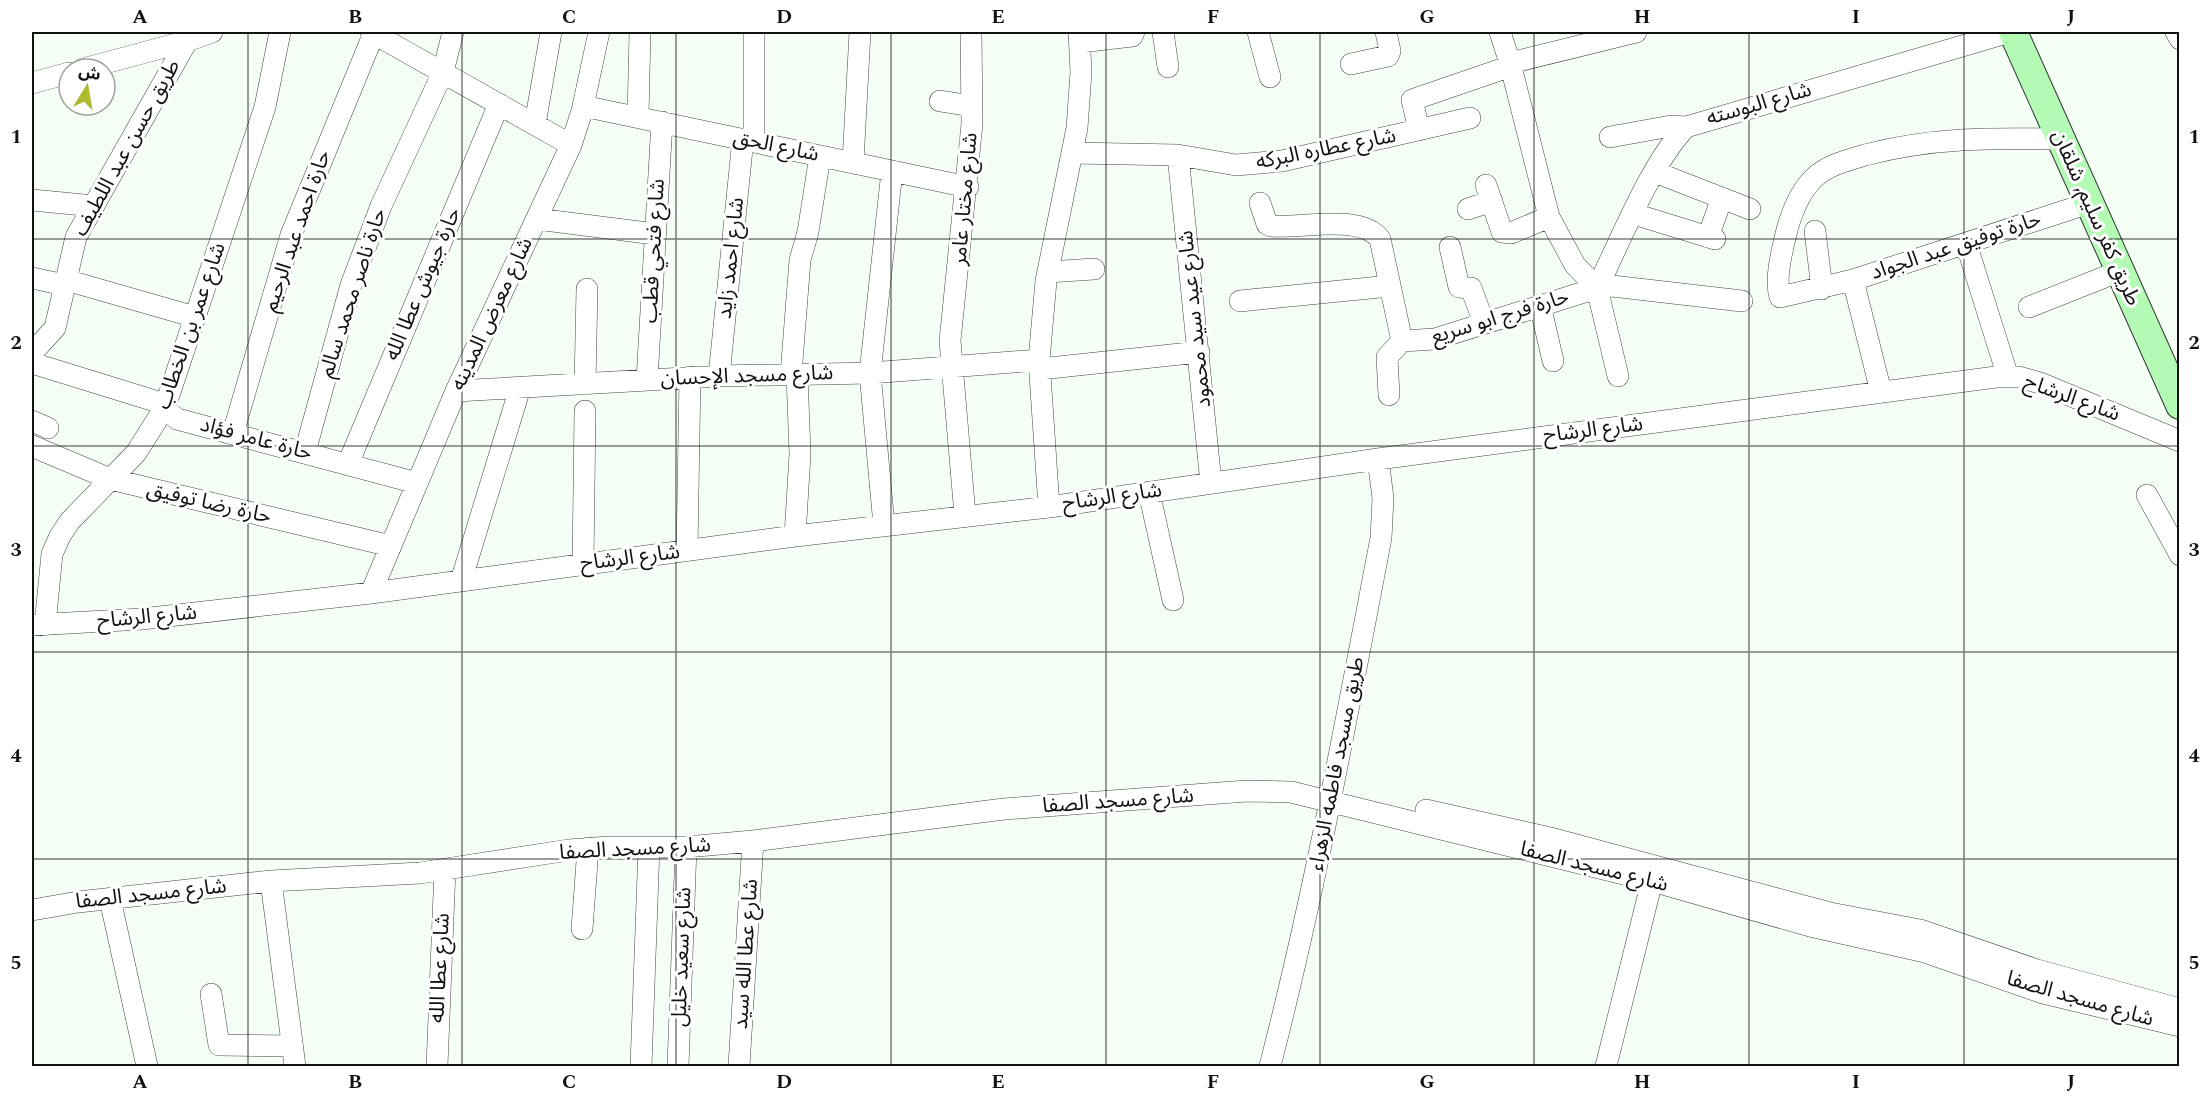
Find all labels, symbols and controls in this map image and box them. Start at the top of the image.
text: A [132,2,148,32]
text: B [348,2,362,32]
text: C [562,2,576,32]
text: D [776,2,792,32]
text: E [991,2,1005,32]
text: F [1207,2,1219,32]
text: G [1419,2,1435,32]
text: H [1634,2,1650,32]
text: I [1852,2,1860,32]
text: J [2067,2,2075,32]
street label: طريق حسن عبد اللطيف [65,54,189,242]
north arrow [57,57,117,117]
text: ش [77,59,103,87]
street label: شارع البوسته [1703,74,1815,134]
street label: شارع عطاره البركه [1253,120,1399,178]
street label: شارع الحق [730,121,822,171]
text: 1 [10,122,22,152]
text: 1 [2188,122,2200,152]
street label: طريق كفر سليم, شلقان [2043,125,2149,311]
street label: شارع مختار عامر [943,131,987,268]
street label: حارة احمد عبد الرحيم [254,146,340,316]
street label: شارع فتحي قطب [634,178,674,324]
street label: شارع احمد زايد [709,196,753,320]
street label: حارة جيوش عطا الله [376,202,470,366]
street label: حارة توفيق عبد الجواد [1867,203,2045,289]
street label: حارة ناصر محمد سالم [311,204,395,382]
street label: شارع عيد سيد محمود [1170,229,1220,409]
street label: شارع معرض المدينه [442,232,542,396]
street label: شارع عمر بن الخطاب [147,238,235,414]
street label: حارة فرج ابو سريع [1427,281,1573,353]
text: 2 [10,328,22,358]
text: 2 [2188,328,2200,358]
street label: شارع مسجد الإحسان [660,357,834,395]
street label: شارع الرشاح [2019,366,2125,430]
street label: شارع الرشاح [1541,408,1645,452]
street label: حارة عامر فؤاد [196,409,316,469]
street label: حارة رضا توفيق [144,473,274,533]
street label: شارع الرشاح [1060,474,1164,520]
text: 3 [10,535,22,565]
text: 3 [2188,535,2200,565]
street label: شارع الرشاح [578,536,682,580]
street label: شارع الرشاح [96,597,198,637]
street label: طريق مسجد فاطمه الزهراء [1301,654,1373,874]
text: 4 [10,741,22,771]
text: 4 [2188,741,2200,771]
street label: شارع مسجد الصفا [1041,780,1195,822]
street label: شارع مسجد الصفا [558,829,712,869]
street label: شارع مسجد الصفا [1517,833,1671,901]
street label: شارع مسجد الصفا [74,870,228,918]
street label: شارع عطا الله سيد [725,878,767,1030]
street label: شارع سعيد خليل [664,887,700,1027]
street label: شارع عطا الله [421,912,459,1024]
text: 5 [10,948,22,978]
text: 5 [2188,948,2200,978]
street label: شارع مسجد الصفا [2003,963,2157,1035]
text: A [132,1067,148,1097]
text: B [348,1067,362,1097]
text: C [562,1067,576,1097]
text: D [776,1067,792,1097]
text: E [991,1067,1005,1097]
text: F [1207,1067,1219,1097]
text: G [1419,1067,1435,1097]
text: H [1634,1067,1650,1097]
text: I [1852,1067,1860,1097]
text: J [2067,1067,2075,1097]

